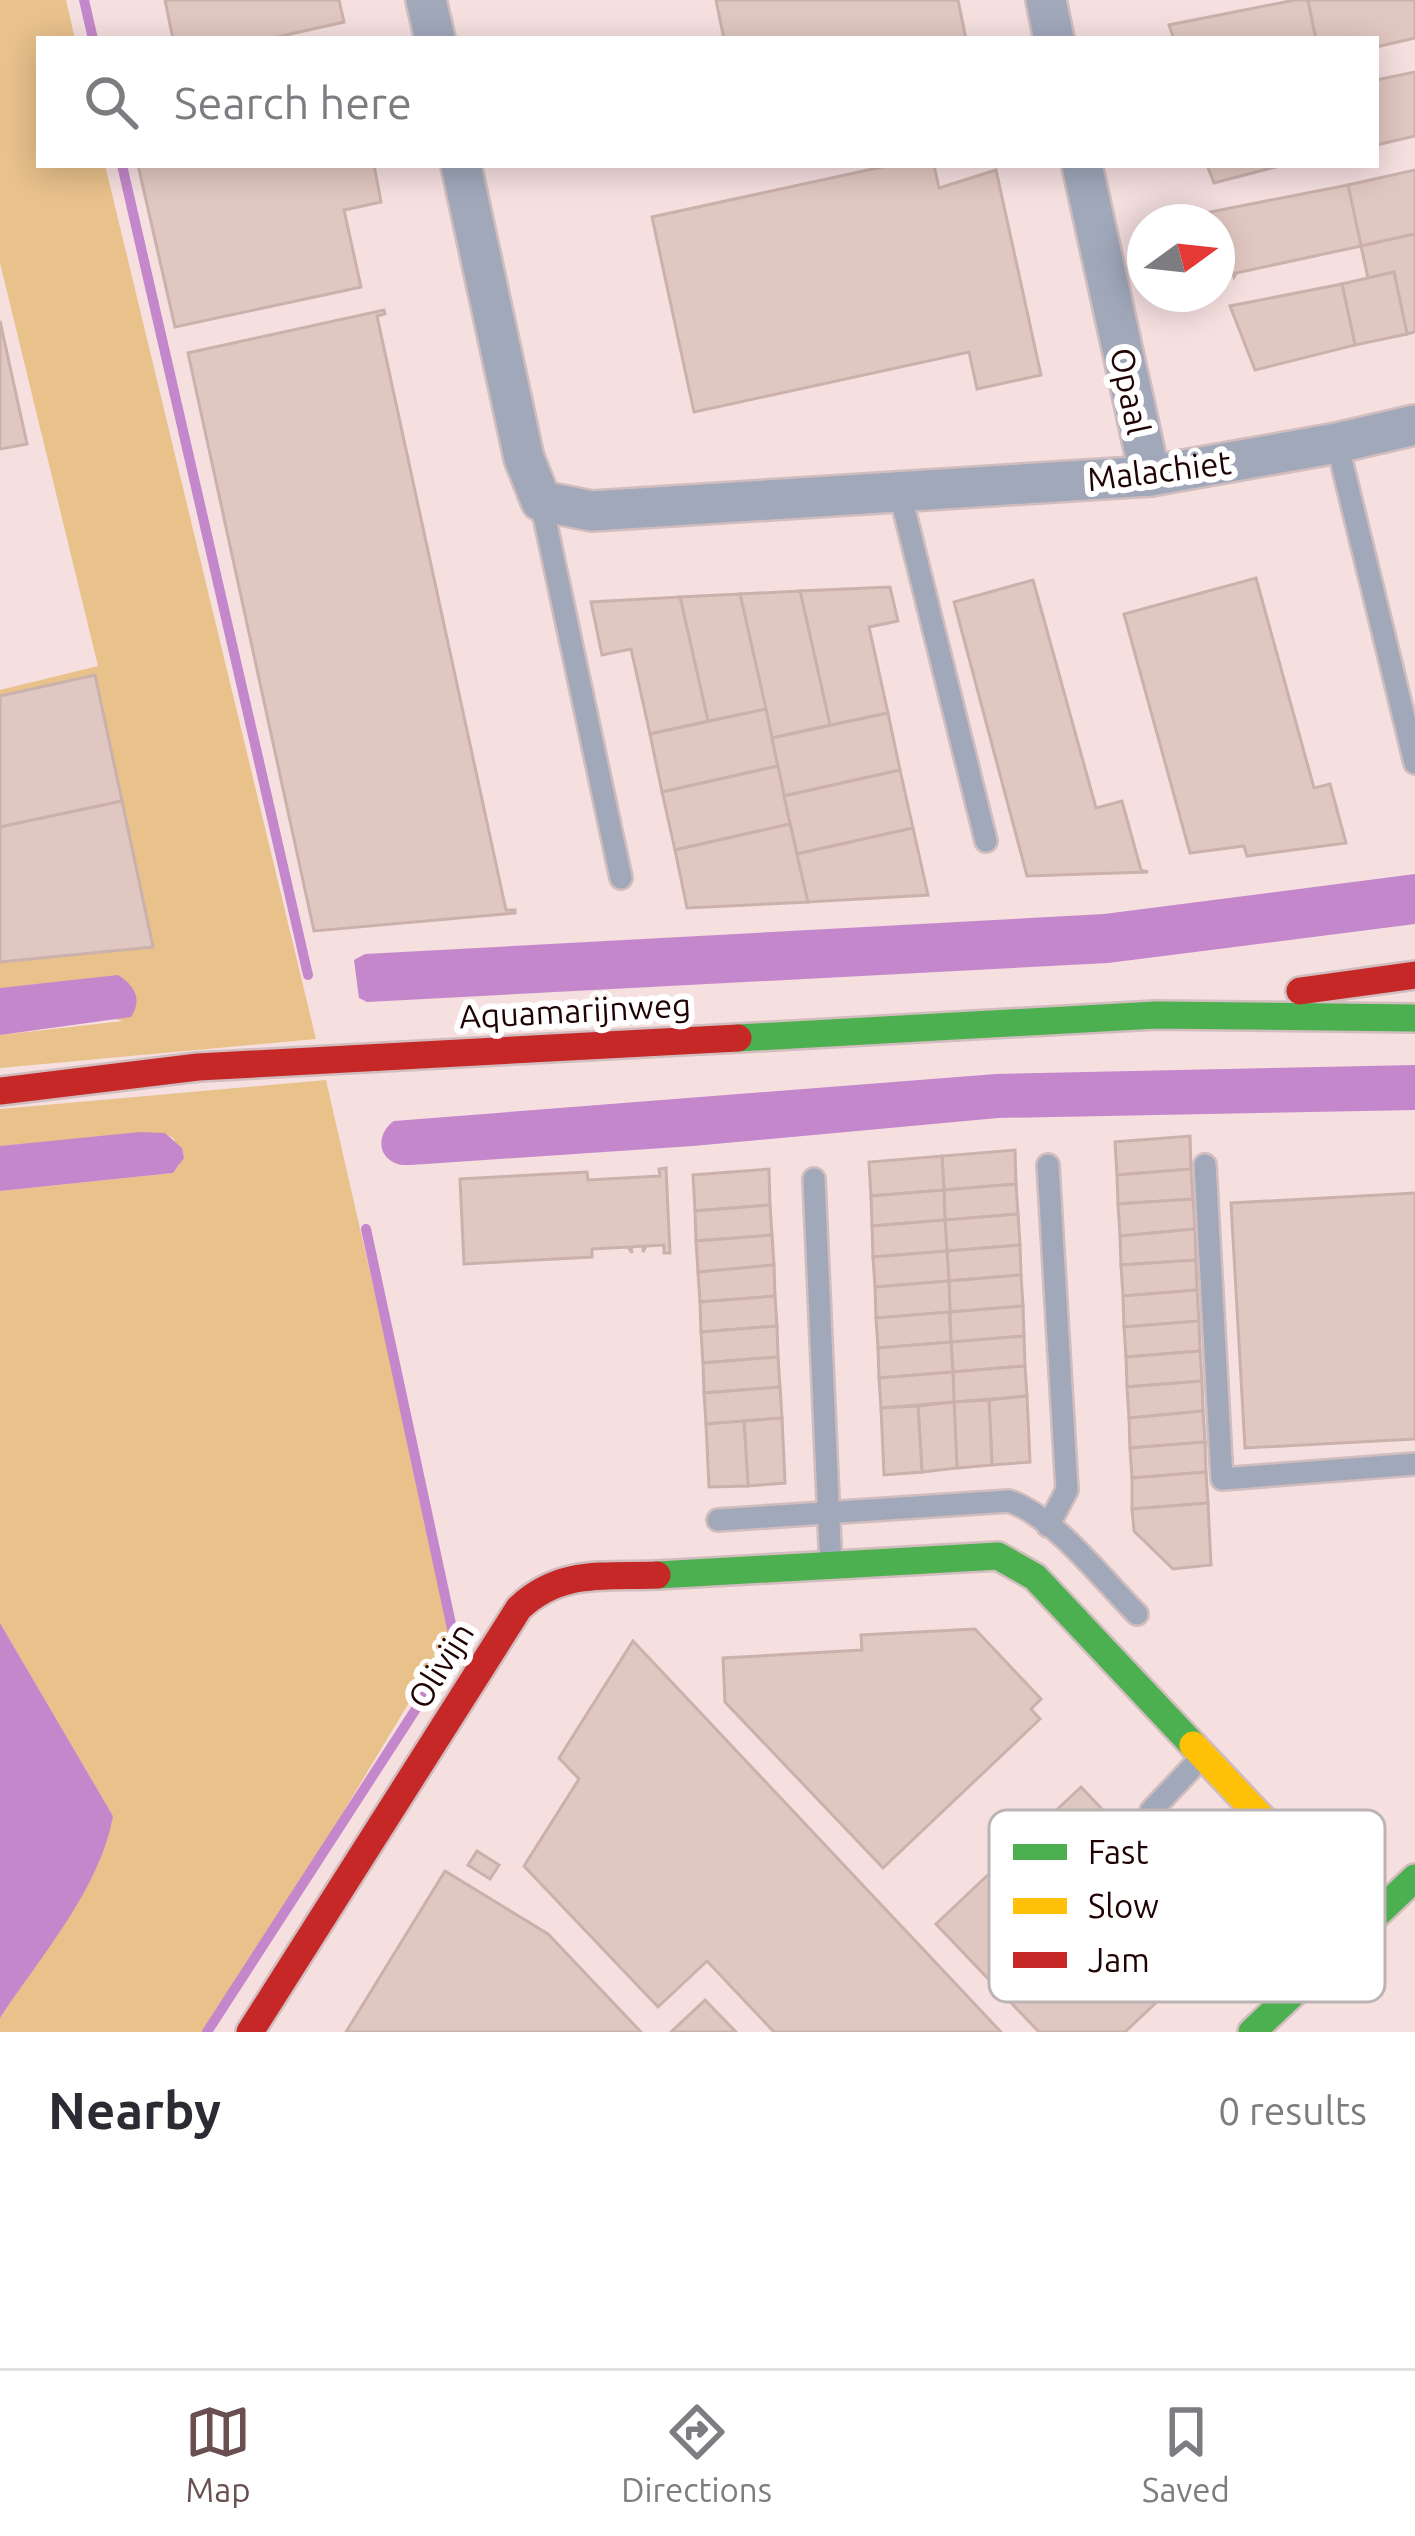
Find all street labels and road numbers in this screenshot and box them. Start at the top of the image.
street label: Opaal [1104,344,1158,438]
street label: Malachiet [1085,443,1233,497]
street label: Aquamarijnweg [458,985,692,1035]
street label: Olivijn [400,1616,480,1714]

